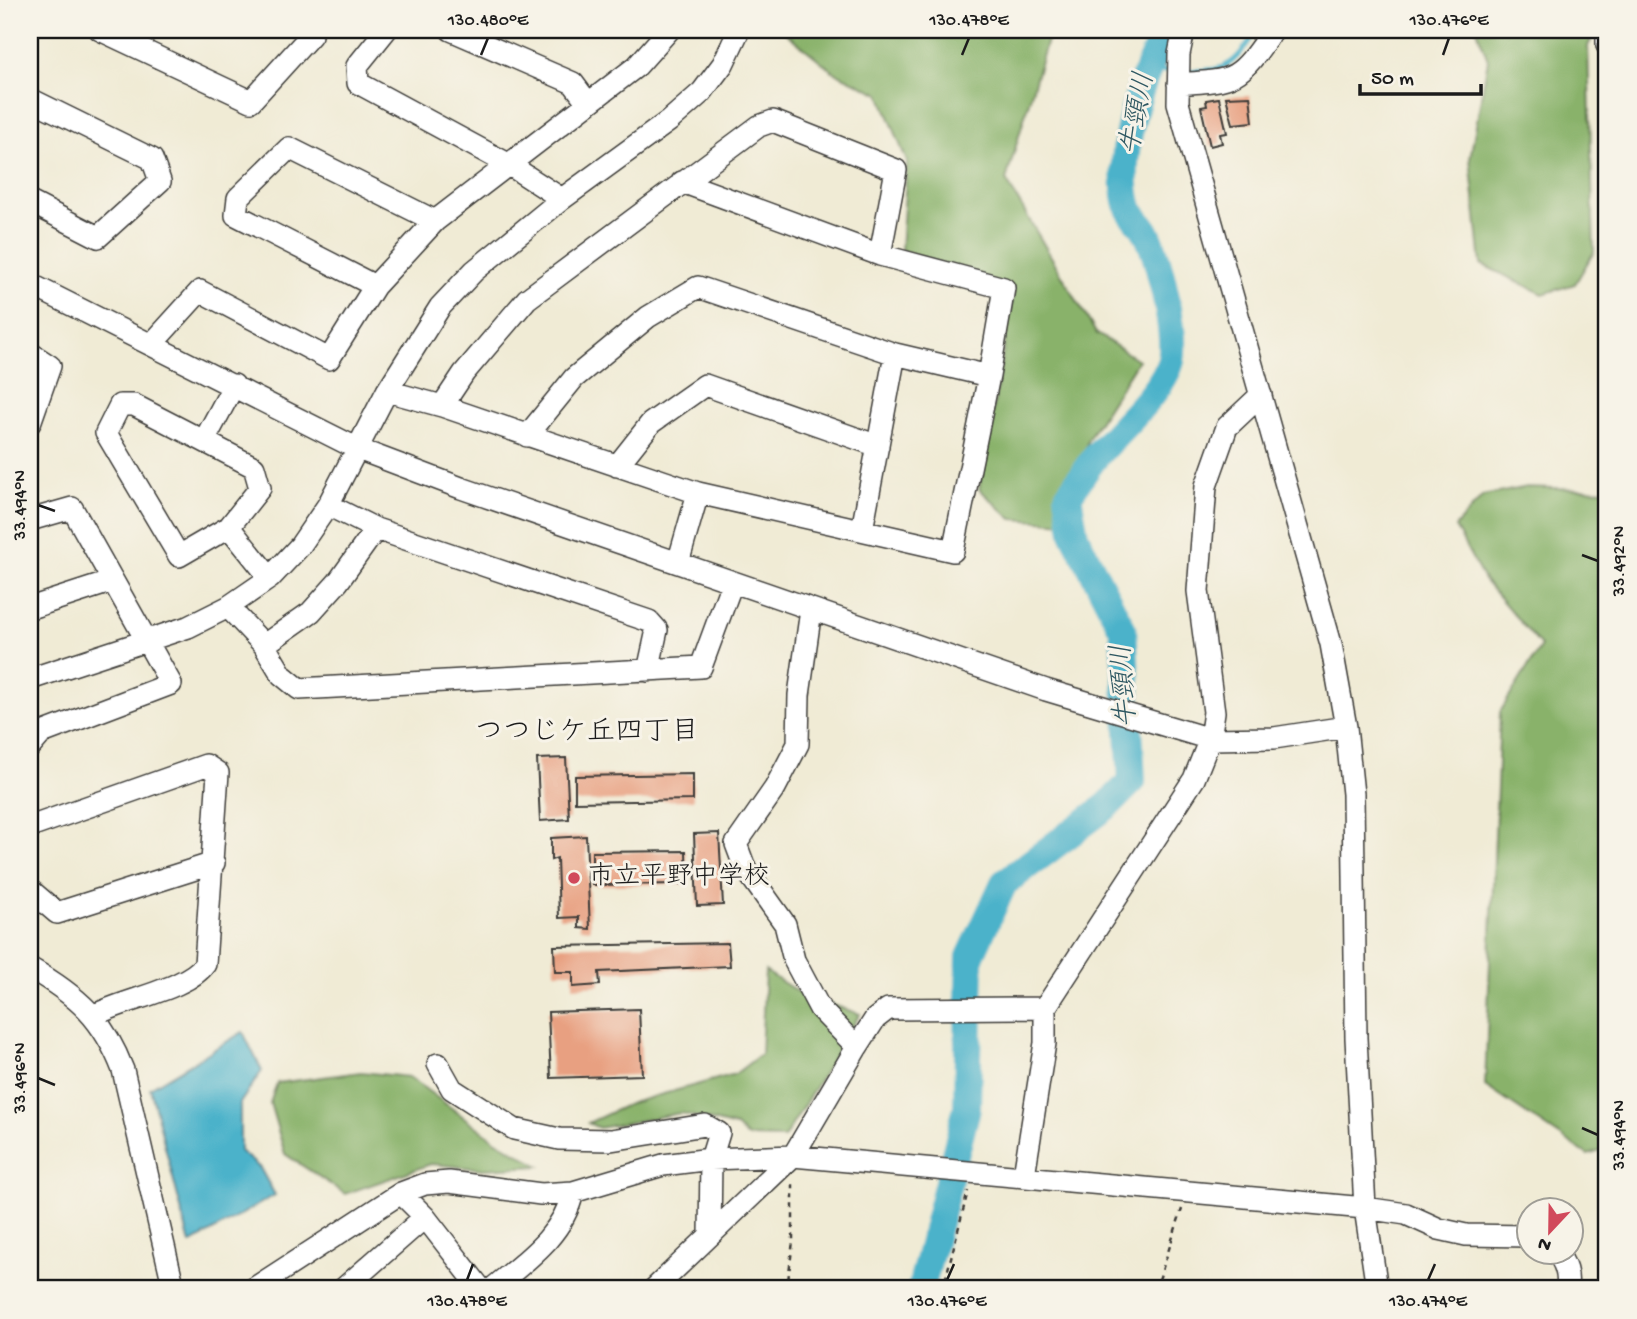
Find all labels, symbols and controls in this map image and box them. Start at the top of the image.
text: 130.480°E [447,11,529,32]
text: 130.478°E [928,11,1010,32]
text: 130.476°E [1409,11,1489,32]
scale bar [1360,52,1481,96]
text: 50 m [1371,68,1414,93]
water label: 牛頸川 [1114,69,1163,158]
text: 33.494°N [11,470,32,541]
text: 33.492°N [1610,526,1631,597]
water label: 牛頸川 [1106,643,1145,729]
district label: つつじケ丘四丁目 [475,717,699,750]
place label: 市立平野中学校 [588,861,770,894]
marker: 市立平野中学校 [566,870,582,886]
text: 33.496°N [11,1043,32,1114]
text: 33.494°N [1610,1100,1631,1171]
north arrow [1514,1196,1584,1266]
text: N [1535,1231,1555,1257]
text: 130.478°E [426,1292,508,1313]
text: 130.476°E [907,1292,987,1313]
text: 130.474°E [1388,1292,1468,1313]

